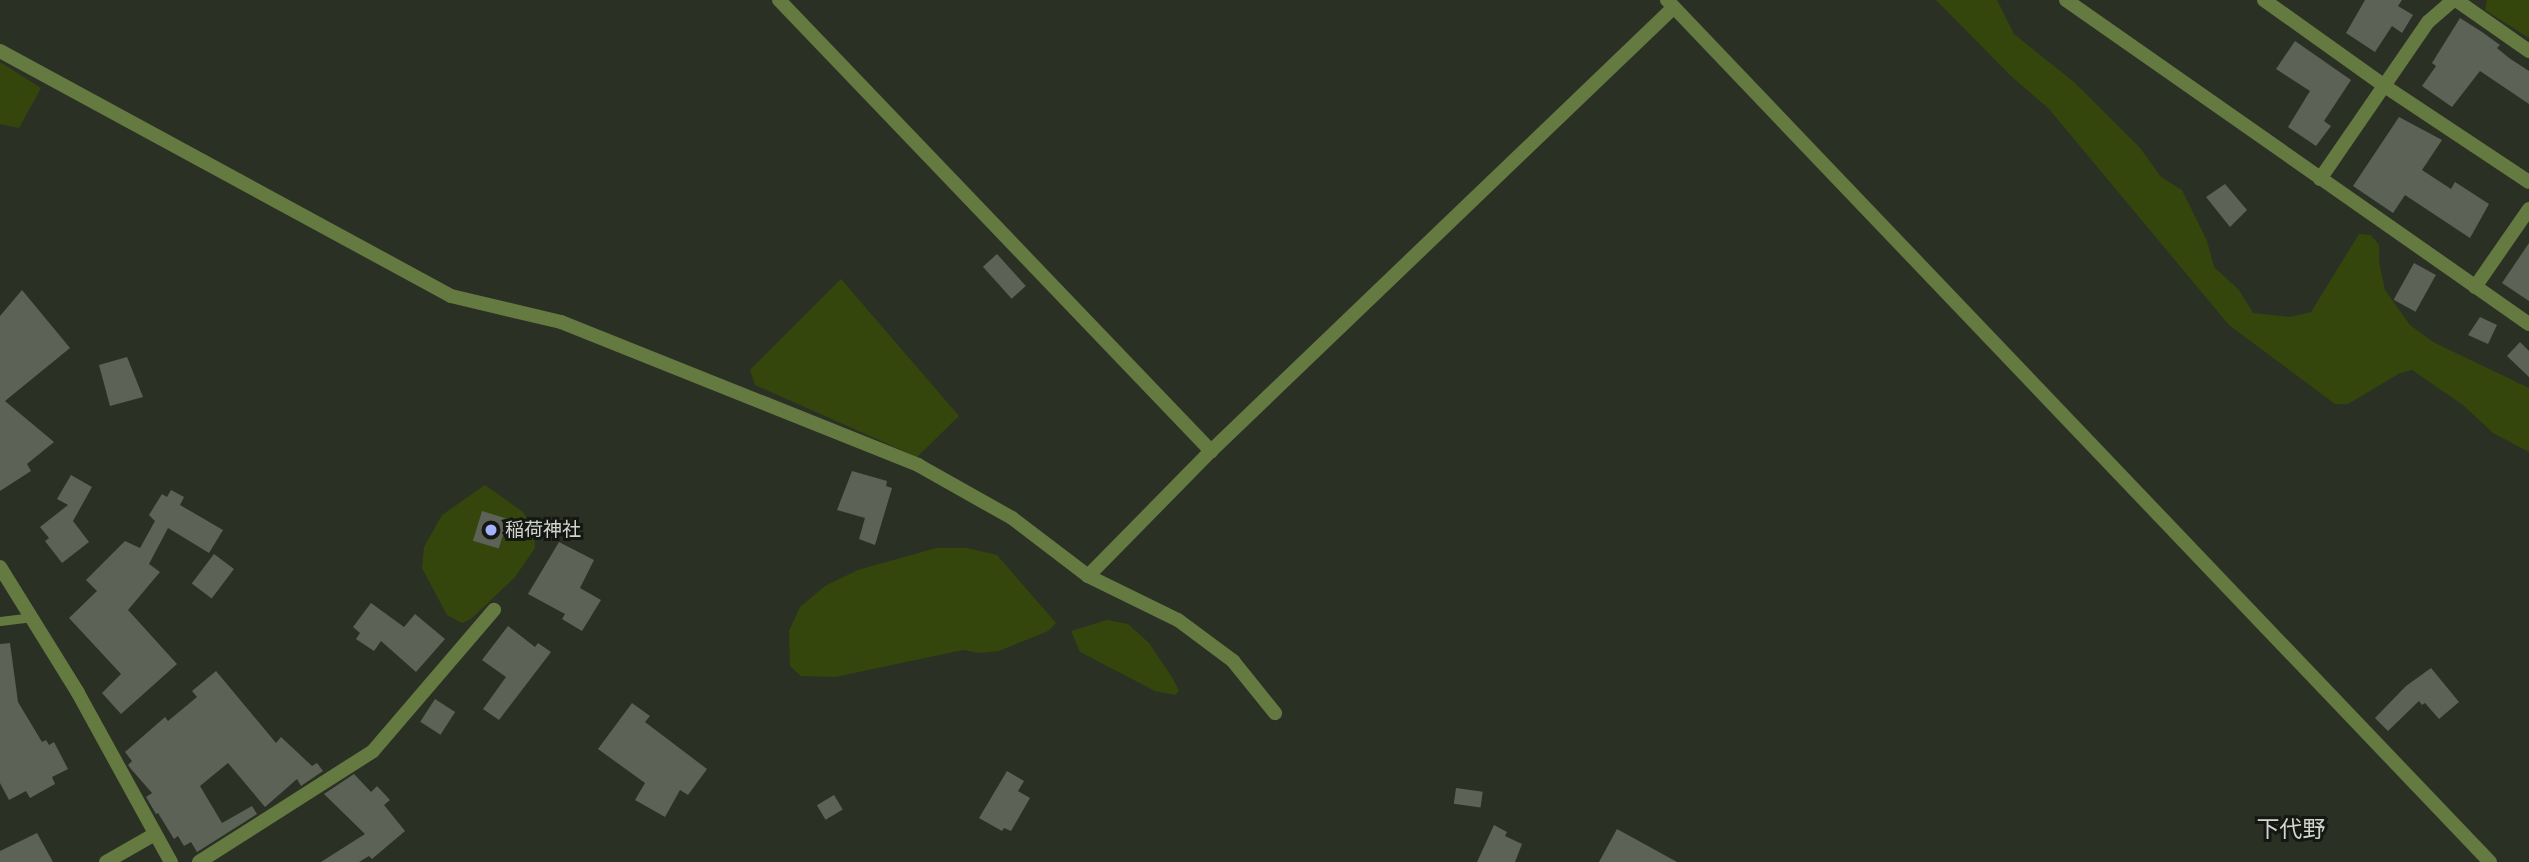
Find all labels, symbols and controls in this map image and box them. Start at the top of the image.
place label: 稲荷神社 [505,519,581,541]
marker: 稲荷神社 [483,522,499,538]
district label: 下代野 [2257,815,2325,843]

